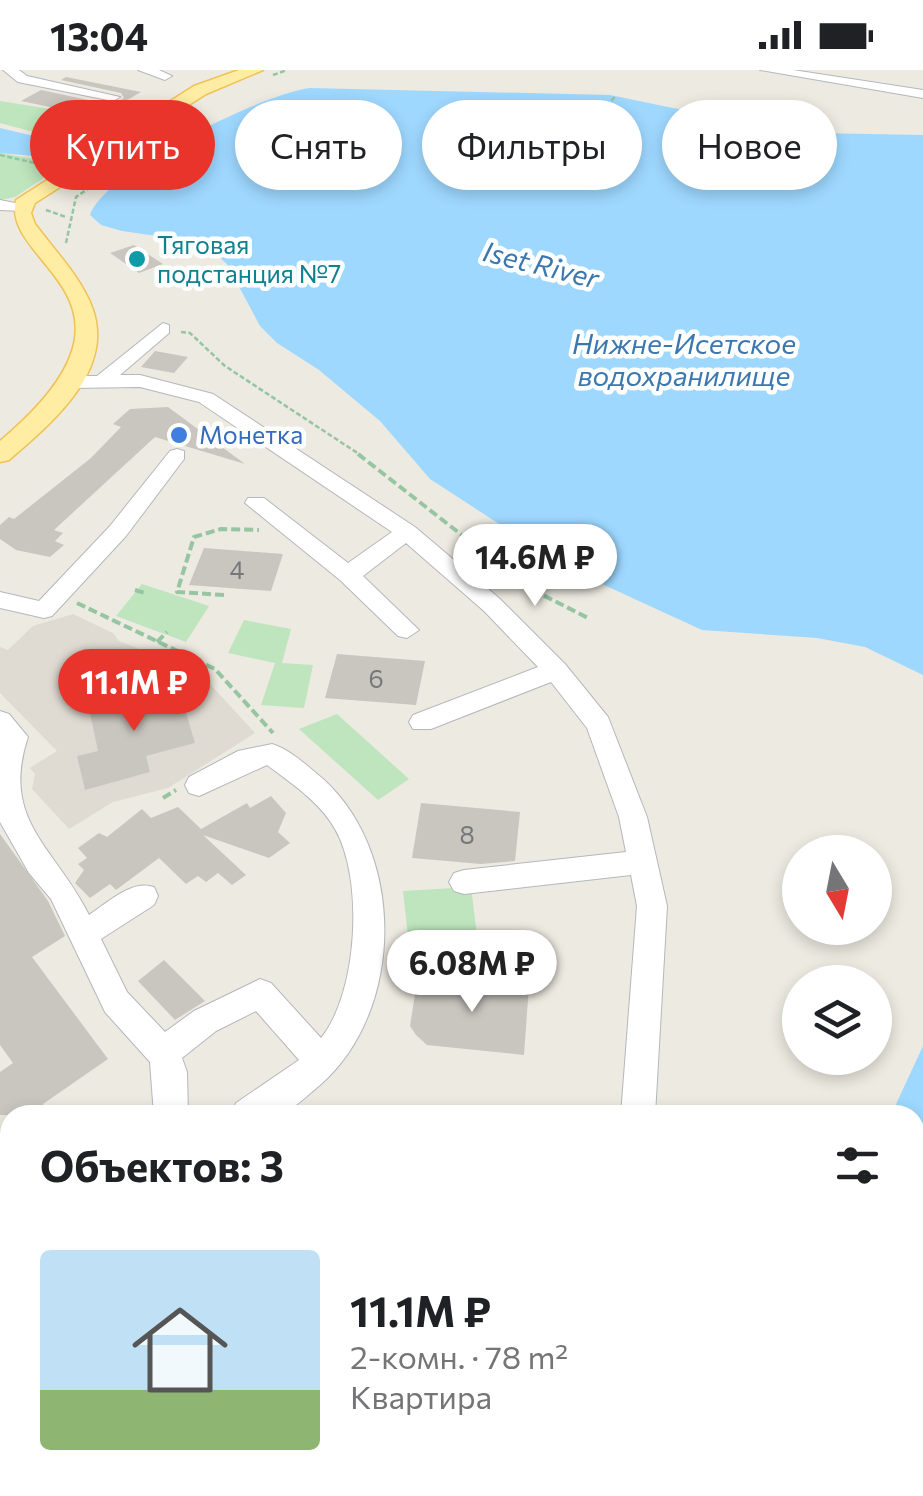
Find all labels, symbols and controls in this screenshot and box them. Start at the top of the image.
text: 13:04 [50,12,148,59]
chip: Купить [30,100,215,190]
chip: Снять [235,100,402,190]
chip: Фильтры [422,100,642,190]
chip: Новое [662,100,837,190]
place label: Тяговая подстанция №7 [157,229,341,288]
water label: Iset River [480,233,603,295]
marker: Тяговая подстанция №7 [126,248,148,270]
water label: Нижне-Исетское водохранилище [572,326,796,392]
place label: Монетка [199,419,303,449]
marker: Монетка [168,424,190,446]
pin: 14.6M ₽ [443,524,627,609]
text: 14.6M ₽ [475,536,595,576]
house number: 4 [229,554,245,584]
pin: 11.1M ₽ [42,649,226,734]
text: 11.1M ₽ [80,661,188,701]
house number: 6 [368,663,384,693]
house number: 8 [459,819,475,849]
north arrow [782,835,892,945]
map controls [782,835,892,1075]
pin: 6.08M ₽ [380,930,564,1015]
text: 6.08M ₽ [409,942,535,982]
button: layers [782,965,892,1075]
icon: filters [830,1138,885,1193]
text: Объектов: 3 [40,1139,284,1191]
text: 11.1M ₽ [350,1284,491,1336]
icon: home [120,1290,240,1410]
text: 2-комн. · 78 m² [350,1336,568,1376]
text: Квартира [350,1376,492,1416]

